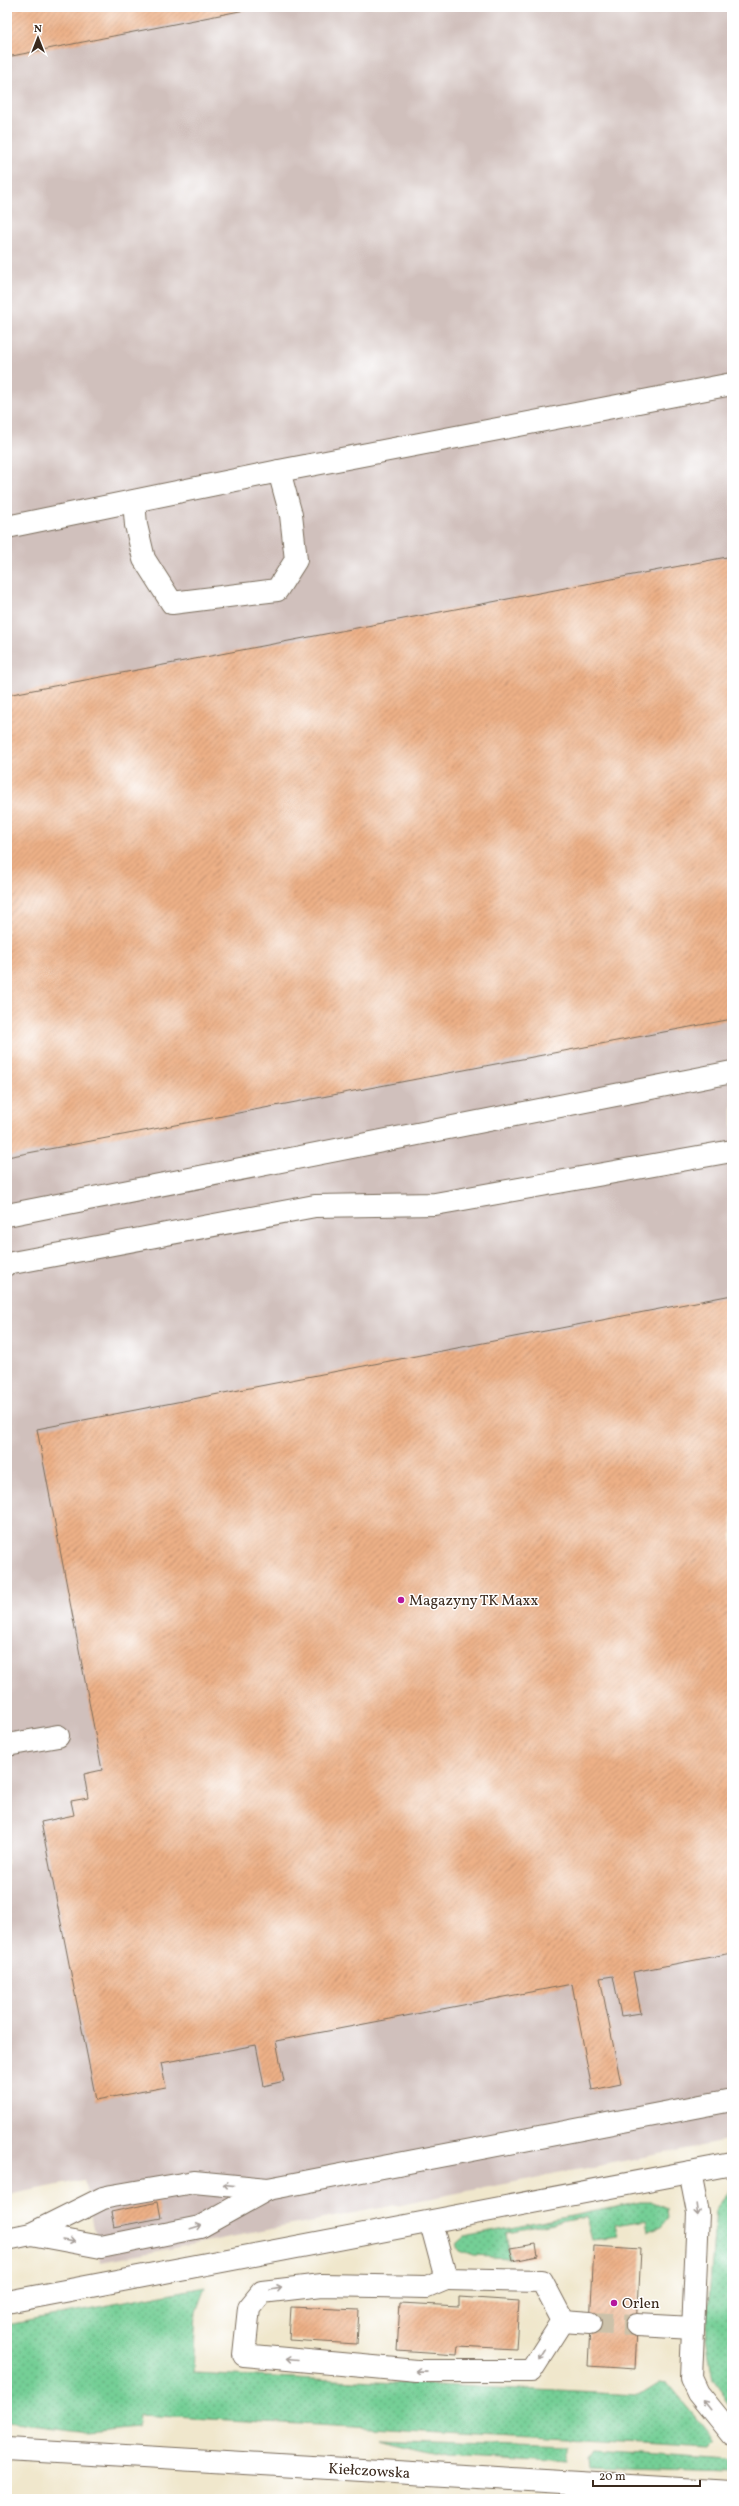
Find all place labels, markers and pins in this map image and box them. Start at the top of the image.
place label: Magazyny TK Maxx [409,1591,538,1612]
marker: Magazyny TK Maxx [396,1595,406,1605]
place label: Orlen [622,2294,660,2315]
marker: Orlen [609,2298,619,2308]

